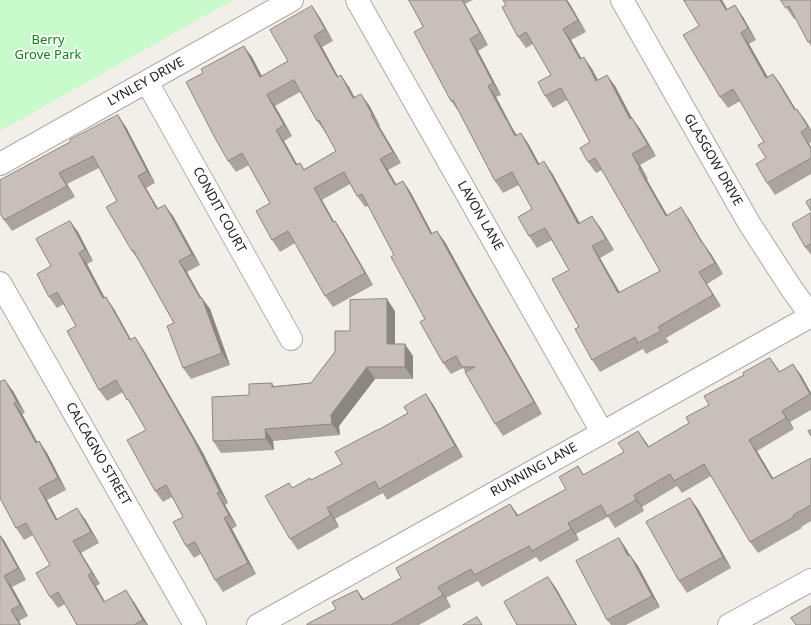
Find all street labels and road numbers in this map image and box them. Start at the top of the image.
street label: LYNLEY DRIVE [105,54,187,110]
street label: GLASGOW DRIVE [680,111,746,209]
street label: CONDIT COURT [189,164,249,256]
street label: LAVON LANE [454,178,506,254]
street label: CALCAGNO STREET [62,400,134,508]
street label: RUNNING LANE [488,440,580,500]

